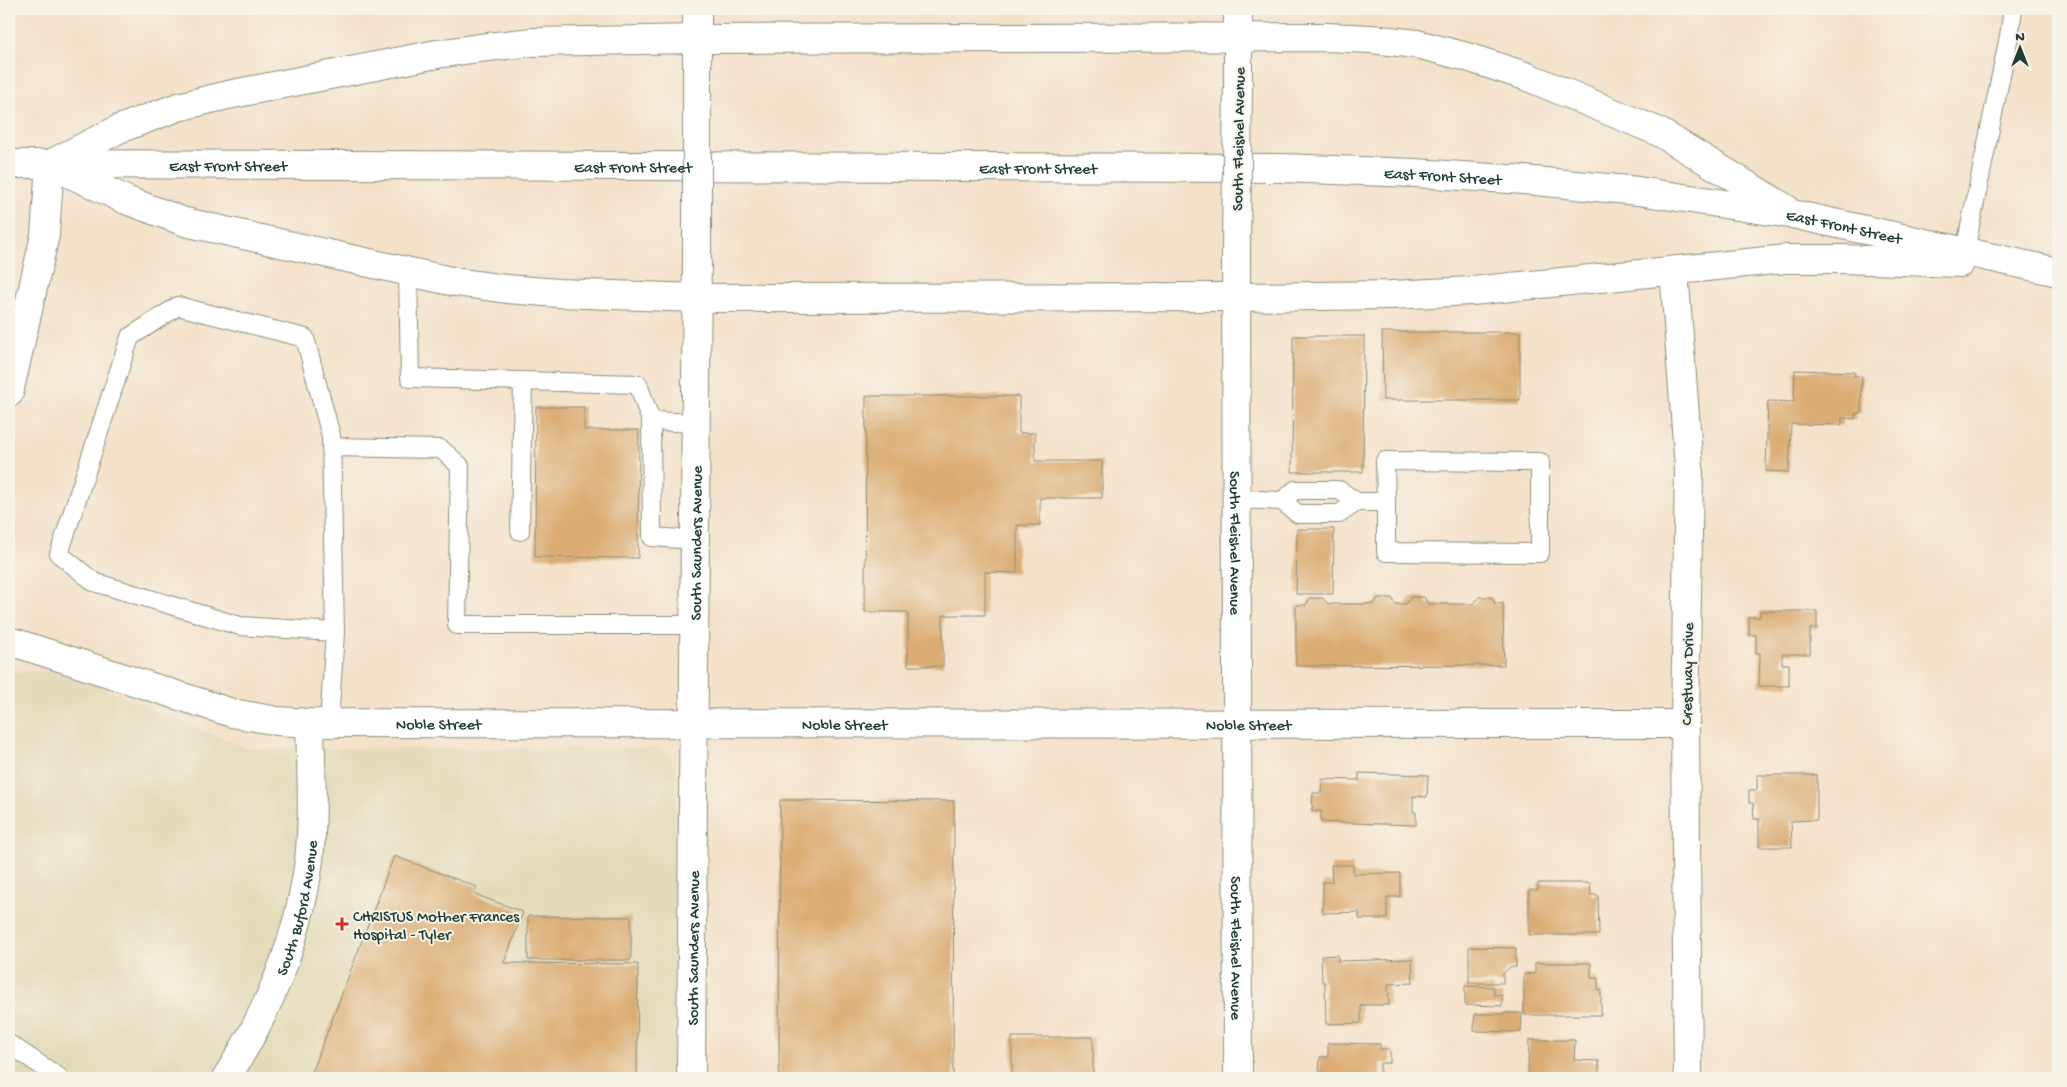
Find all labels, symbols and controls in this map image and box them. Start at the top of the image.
north arrow [1994,22,2044,72]
text: N [2015,29,2025,46]
street label: South Fleishel Avenue [1230,66,1251,211]
street label: East Front Street [169,159,288,178]
street label: East Front Street [574,160,693,179]
street label: East Front Street [979,161,1098,180]
street label: East Front Street [1383,166,1504,192]
street label: East Front Street [1785,207,1905,251]
street label: South Saunders Avenue [688,465,708,620]
street label: South Fleishel Avenue [1224,471,1243,616]
street label: Crestway Drive [1679,622,1700,726]
street label: Noble Street [396,717,483,736]
street label: Noble Street [802,717,889,736]
street label: Noble Street [1206,718,1293,737]
street label: South Buford Avenue [274,839,324,979]
street label: South Saunders Avenue [685,870,706,1025]
street label: South Fleishel Avenue [1225,876,1244,1021]
place label: CHRISTUS Mother Frances Hospital - Tyler [353,909,520,946]
marker: CHRISTUS Mother Frances Hospital - Tyler [335,917,349,931]

